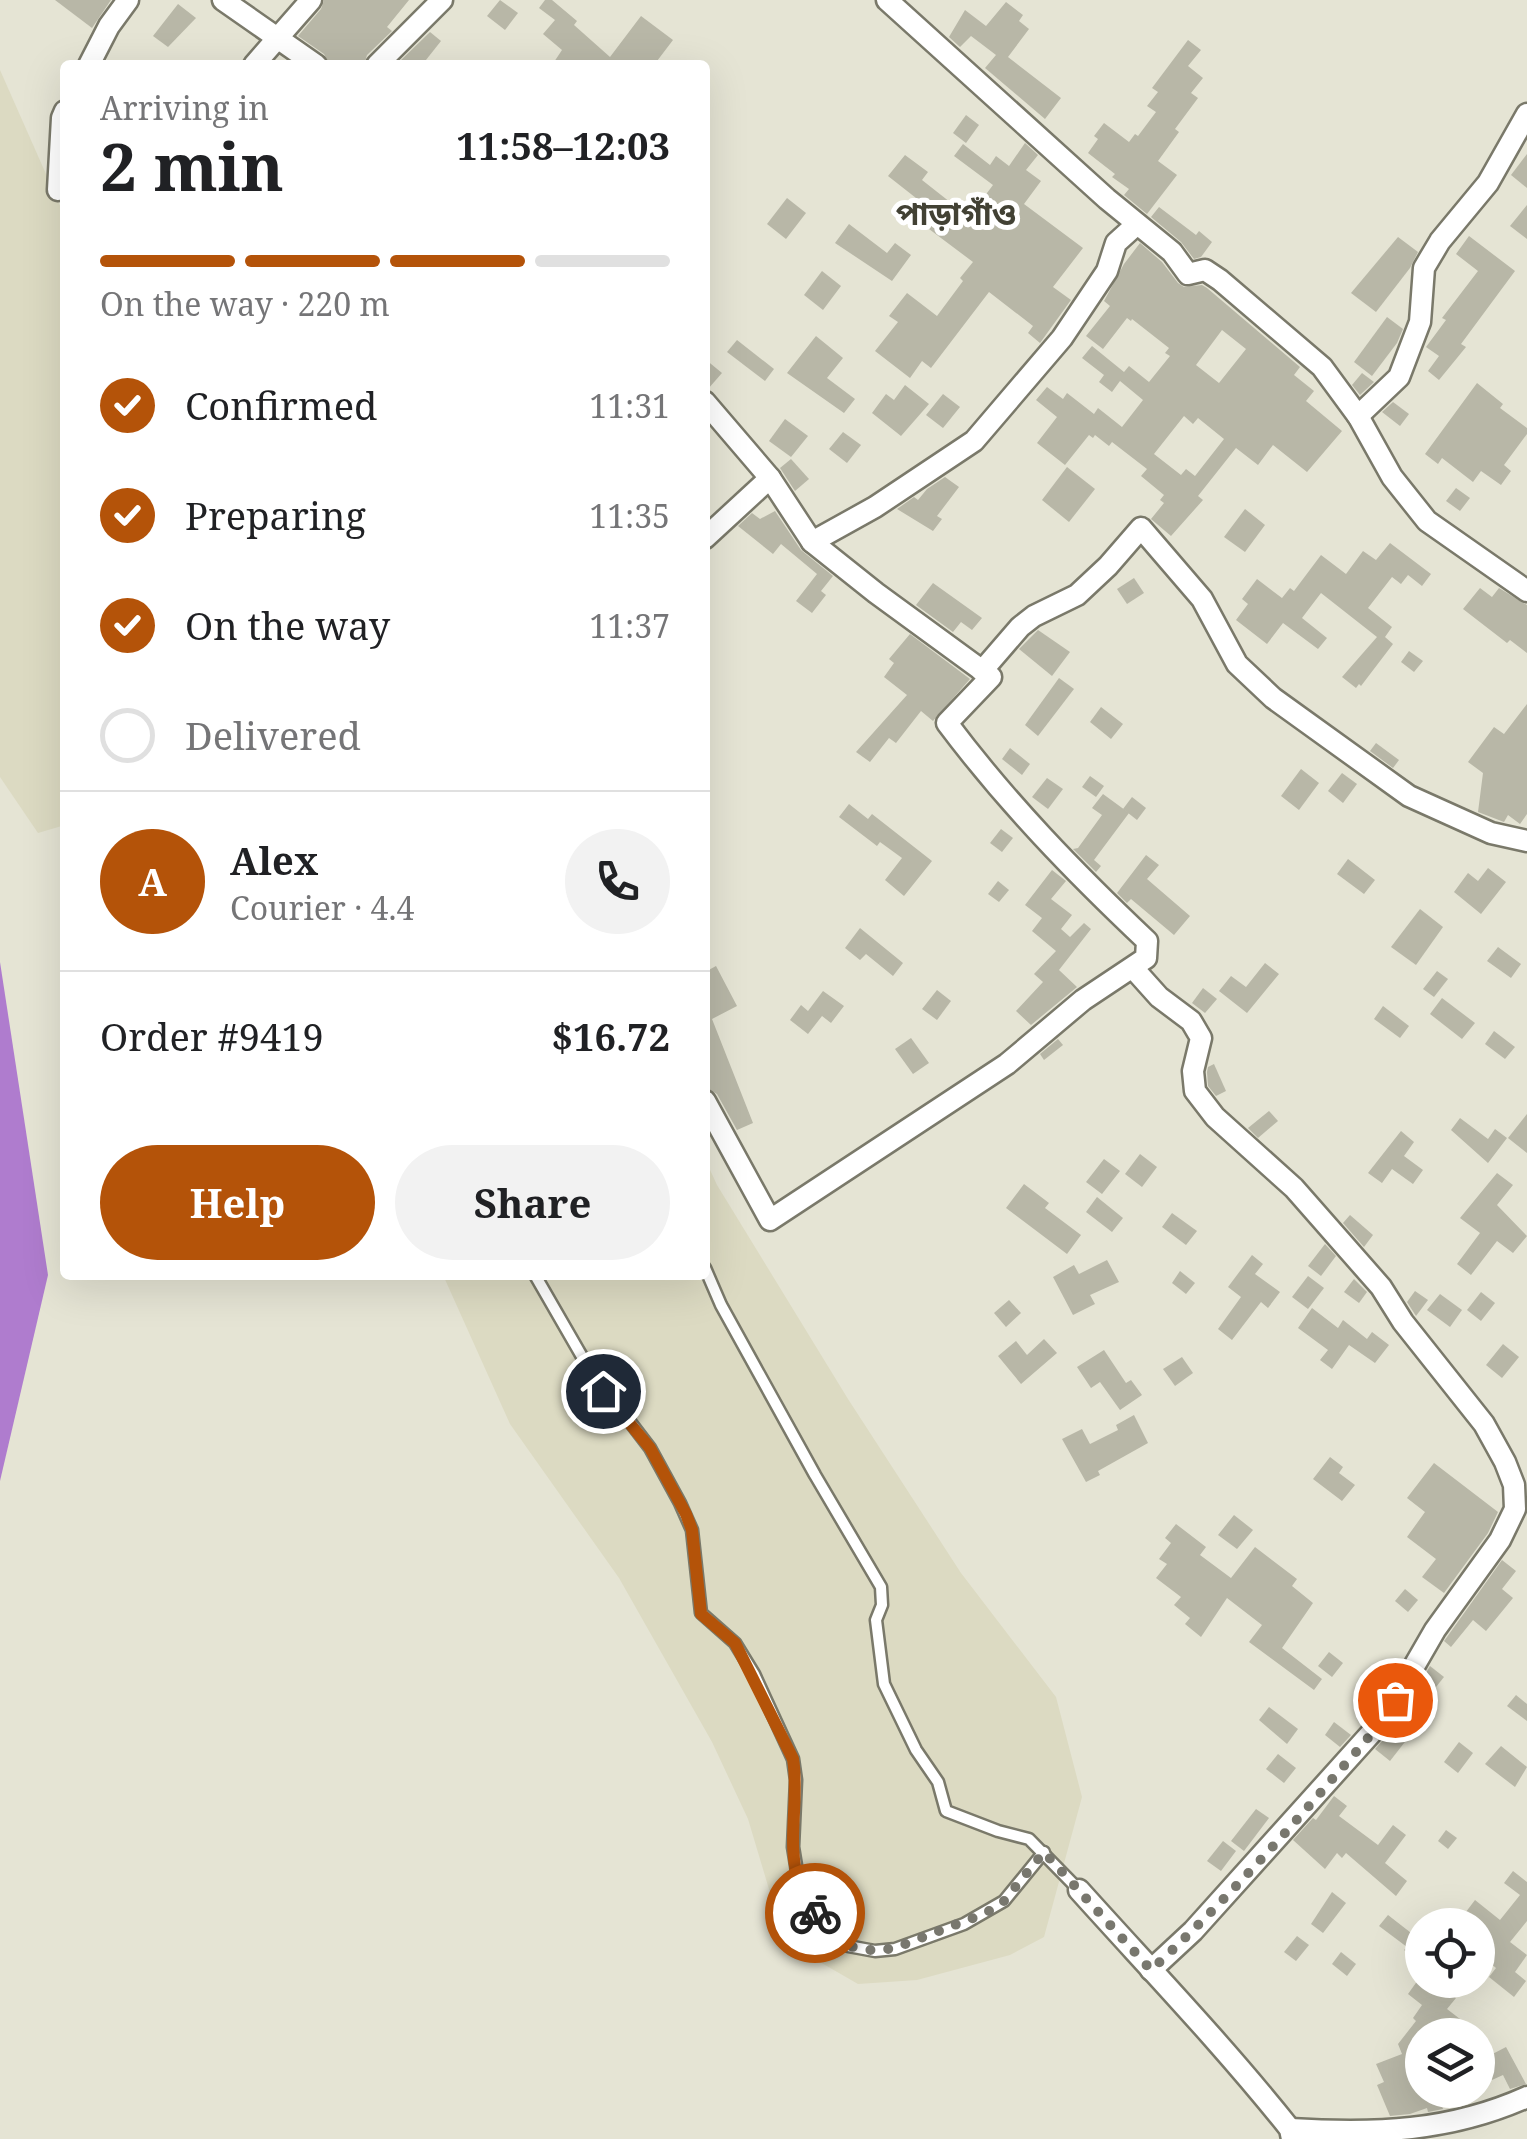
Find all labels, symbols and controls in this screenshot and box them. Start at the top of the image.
text: Arriving in [100,86,269,129]
text: 11:58–12:03 [456,119,670,171]
text: 2 min [100,122,284,210]
district label: পাড়াগাঁও [896,191,1016,234]
text: On the way · 220 m [100,282,390,325]
icon: check [100,378,155,433]
text: Confirmed [185,379,377,431]
text: 11:31 [589,384,670,427]
icon: check [100,488,155,543]
text: Preparing [185,489,366,541]
text: 11:35 [589,494,670,537]
icon: check [100,598,155,653]
text: On the way [185,599,390,651]
text: 11:37 [589,604,670,647]
text: Delivered [185,709,361,761]
button: phone [565,829,670,934]
text: Alex [230,834,318,886]
text: A [138,855,167,907]
text: Courier · 4.4 [230,886,414,929]
text: Order #9419 [100,1010,324,1062]
text: $16.72 [551,1010,670,1062]
button: Help [100,1145,375,1260]
button: Share [395,1145,670,1260]
pin [561,1349,646,1434]
icon: home [576,1364,631,1419]
pin [1353,1658,1438,1743]
icon: bag [1368,1673,1423,1728]
courier [765,1863,865,1963]
icon: bike [788,1886,843,1941]
map controls [1405,1908,1495,2108]
button: locate [1405,1908,1495,1998]
button: layers [1405,2018,1495,2108]

